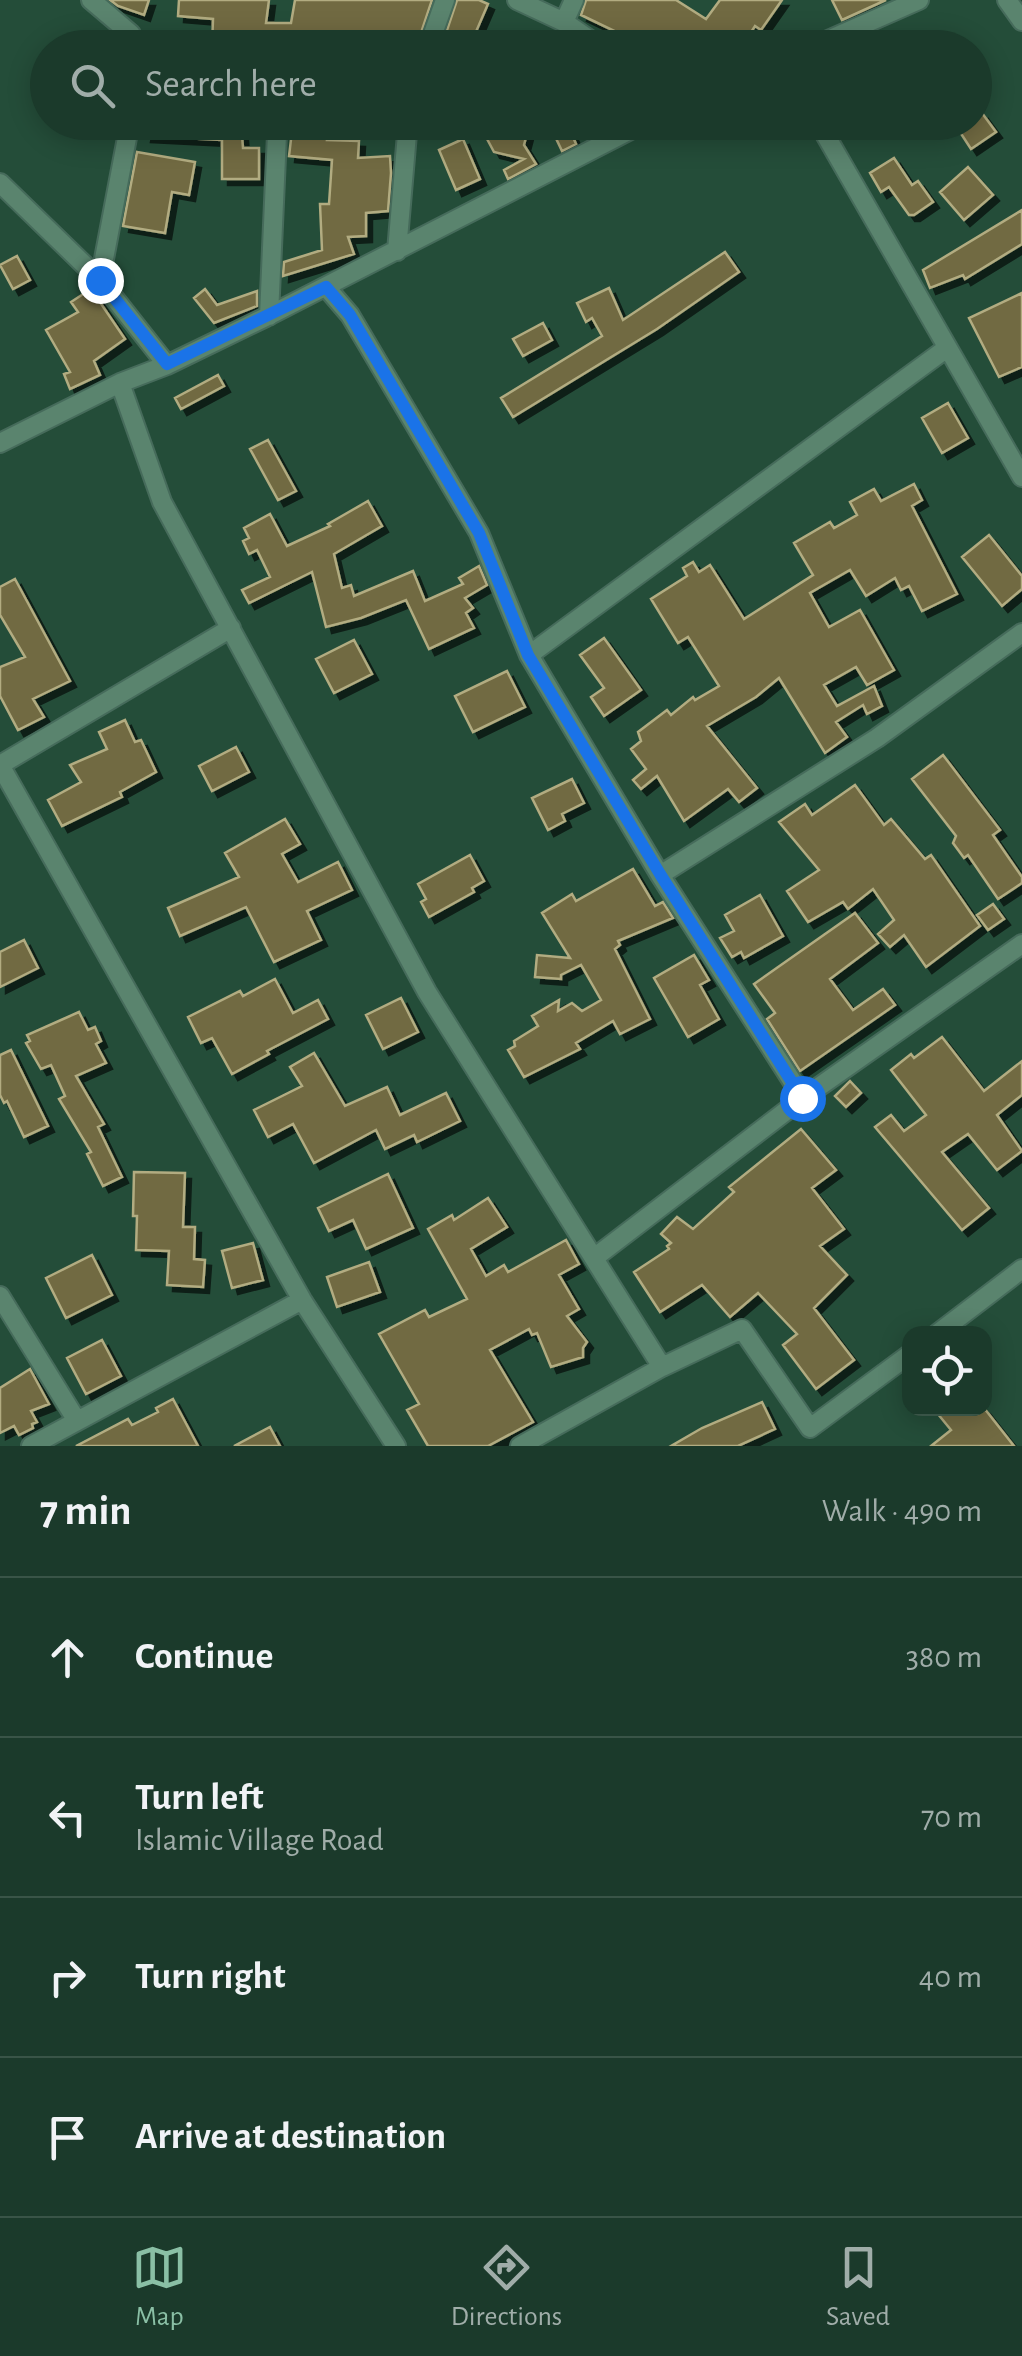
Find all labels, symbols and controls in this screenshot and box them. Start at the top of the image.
search box [30,30,992,140]
icon: search [65,58,120,113]
text: Search here [145,66,317,104]
route end [78,258,124,304]
route start [780,1076,826,1122]
map controls [902,1326,992,1416]
button: locate [902,1326,992,1416]
text: 7 min [40,1490,132,1532]
text: Walk · 490 m [822,1495,982,1527]
icon: ahead [40,1630,95,1685]
text: Continue [135,1638,273,1676]
text: 380 m [906,1641,982,1673]
text: Turn left [135,1779,263,1817]
icon: left [40,1790,95,1845]
text: 70 m [921,1801,982,1833]
text: Islamic Village Road [135,1824,384,1856]
icon: right [40,1950,95,2005]
text: Turn right [135,1958,285,1996]
text: 40 m [919,1961,982,1993]
icon: arrive [40,2110,95,2165]
text: Arrive at destination [135,2118,446,2156]
tab: Map [132,2240,187,2334]
tab: Directions [451,2240,562,2334]
tab: Saved [826,2240,890,2334]

